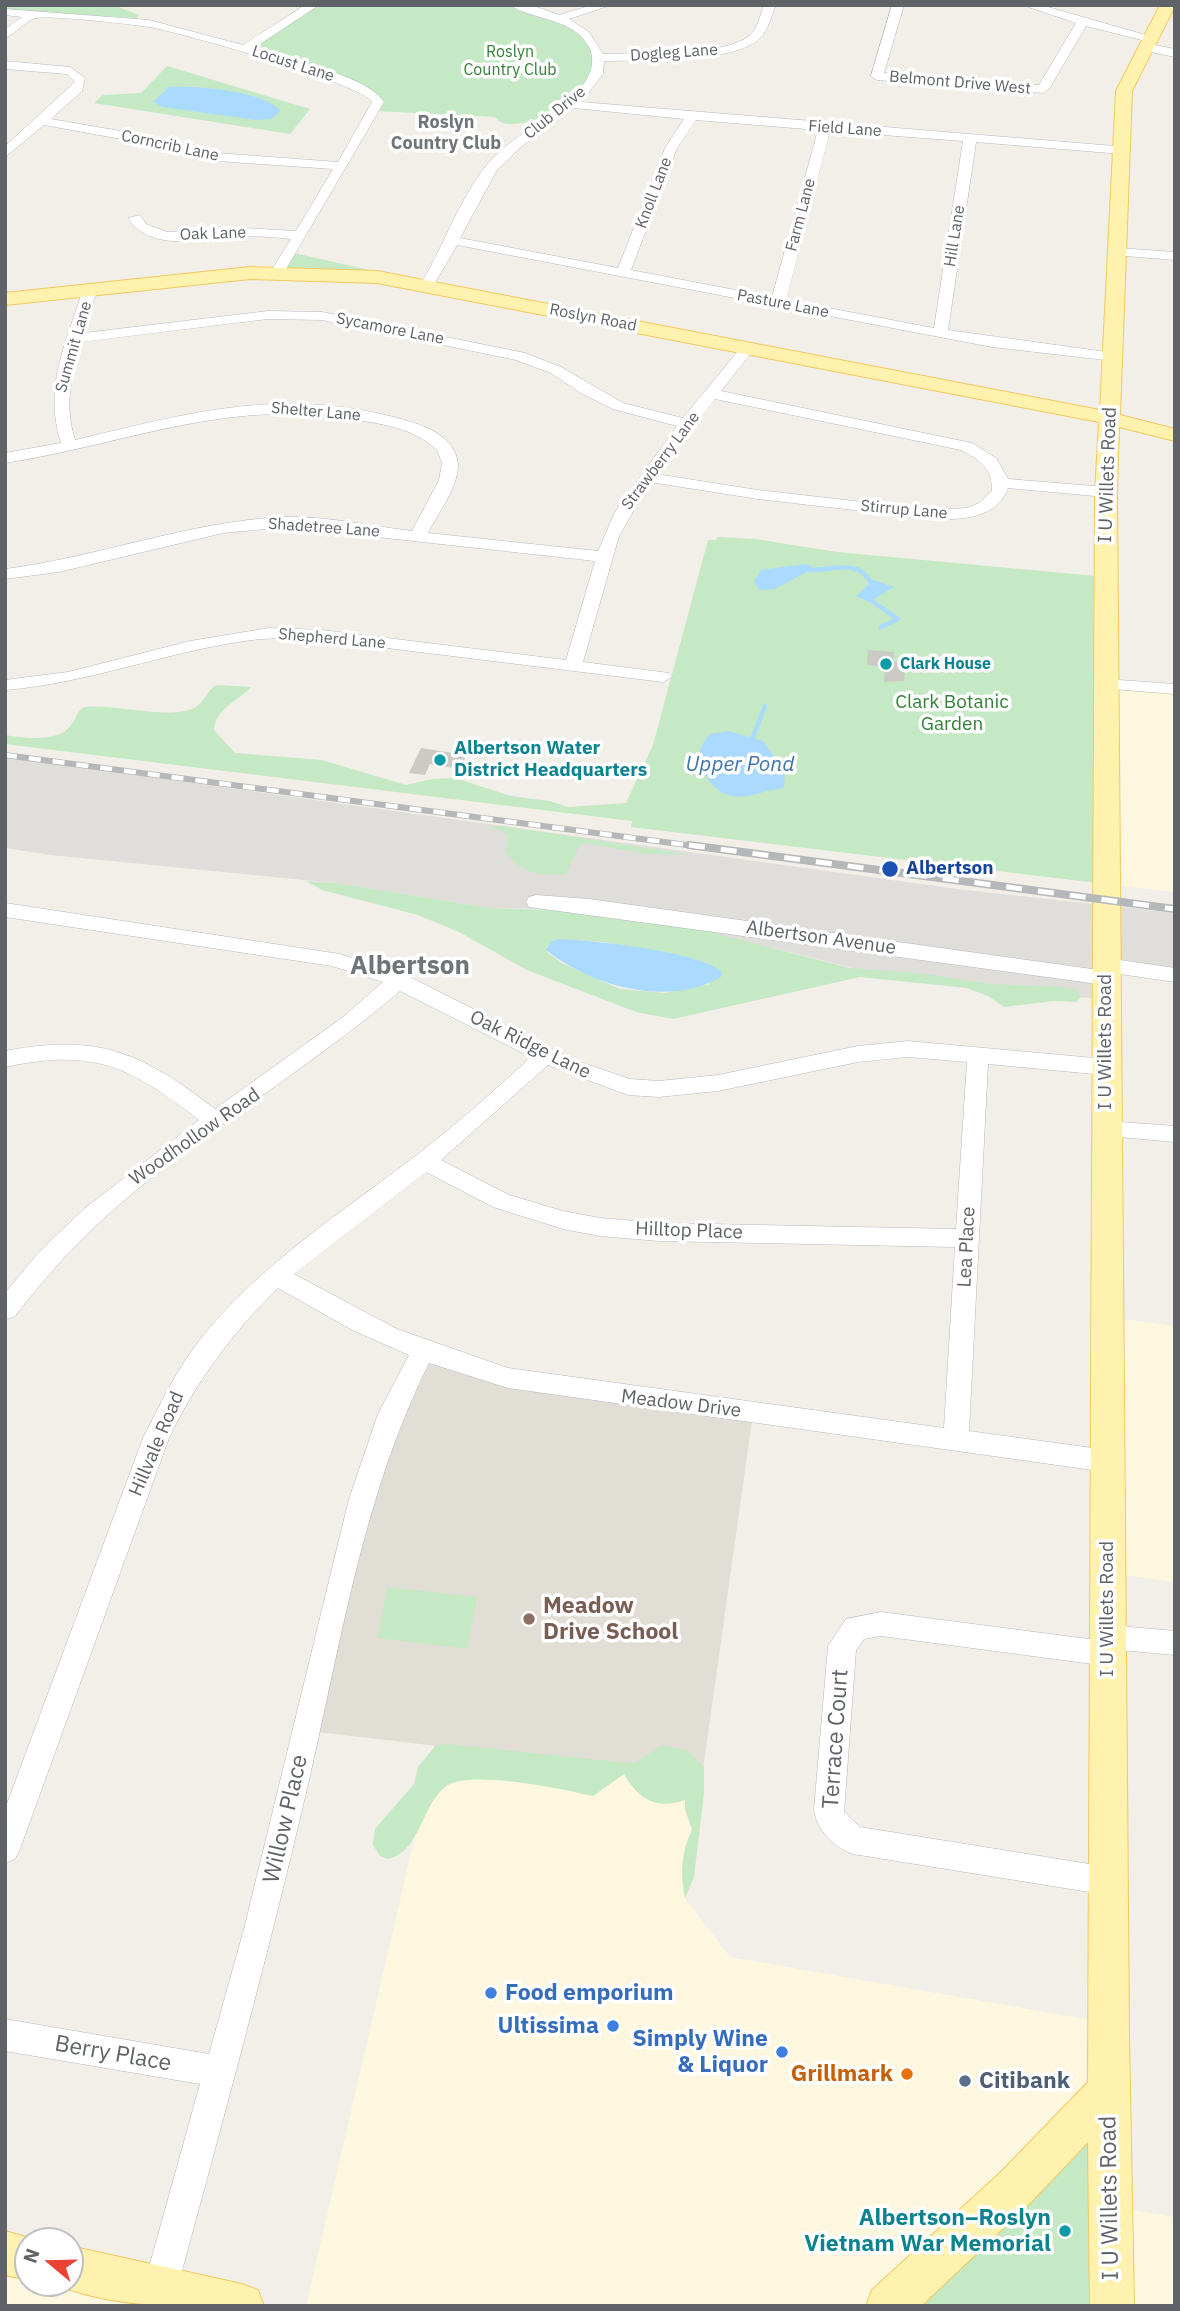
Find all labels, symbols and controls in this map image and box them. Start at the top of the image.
street label: Dogleg Lane [629,40,719,66]
street label: Locust Lane [249,42,337,86]
park label: Roslyn Country Club [463,42,557,80]
street label: Belmont Drive West [888,67,1032,99]
street label: Club Drive [520,82,590,144]
district label: Roslyn Country Club [391,112,501,154]
street label: Field Lane [808,117,882,141]
street label: Corncrib Lane [119,126,221,166]
street label: Knoll Lane [632,155,676,231]
street label: Farm Lane [782,176,820,254]
street label: Hill Lane [941,204,969,268]
street label: Oak Lane [179,223,247,245]
street label: Pasture Lane [735,286,831,322]
street label: Summit Lane [52,299,96,395]
street label: Roslyn Road [548,300,638,336]
street label: Sycamore Lane [334,309,446,349]
street label: Shelter Lane [270,399,362,425]
street label: I U Willets Road [1094,407,1122,543]
street label: Strawberry Lane [618,408,704,514]
street label: Stirrup Lane [860,497,948,523]
street label: Shadetree Lane [267,515,381,541]
street label: Shepherd Lane [278,625,386,653]
place label: Clark House [900,654,991,674]
marker: Clark House [878,656,894,672]
park label: Clark Botanic Garden [895,692,1009,736]
place label: Albertson Water District Headquarters [454,738,647,782]
marker: Albertson Water District Headquarters [432,752,448,768]
water label: Upper Pond [686,752,794,778]
place label: Albertson [906,858,994,880]
marker: Albertson [880,859,900,879]
street label: Albertson Avenue [745,916,897,960]
district label: Albertson [350,950,470,982]
street label: I U Willets Road [1095,974,1117,1110]
street label: Oak Ridge Lane [466,1006,594,1084]
street label: Woodhollow Road [125,1084,265,1190]
street label: Lea Place [953,1206,981,1288]
street label: Hilltop Place [635,1218,743,1244]
street label: Meadow Drive [620,1385,742,1423]
street label: Hillvale Road [125,1388,189,1500]
street label: I U Willets Road [1097,1541,1119,1677]
place label: Meadow Drive School [543,1592,678,1646]
marker: Meadow Drive School [521,1611,537,1627]
street label: Terrace Court [817,1668,855,1810]
street label: Willow Place [258,1752,314,1886]
place label: Food emporium [505,1979,674,2007]
marker: Food emporium [483,1985,499,2001]
place label: Ultissima [498,2012,599,2040]
marker: Ultissima [605,2018,621,2034]
place label: Simply Wine & Liquor [632,2025,768,2079]
street label: Berry Place [52,2030,174,2078]
marker: Simply Wine & Liquor [774,2044,790,2060]
place label: Grillmark [791,2060,893,2088]
marker: Grillmark [899,2066,915,2082]
place label: Citibank [979,2067,1070,2095]
marker: Citibank [957,2073,973,2089]
street label: I U Willets Road [1095,2116,1125,2280]
place label: Albertson–Roslyn Vietnam War Memorial [804,2204,1051,2258]
marker: Albertson–Roslyn Vietnam War Memorial [1057,2223,1073,2239]
north arrow [14,2227,84,2297]
text: N [17,2245,45,2266]

